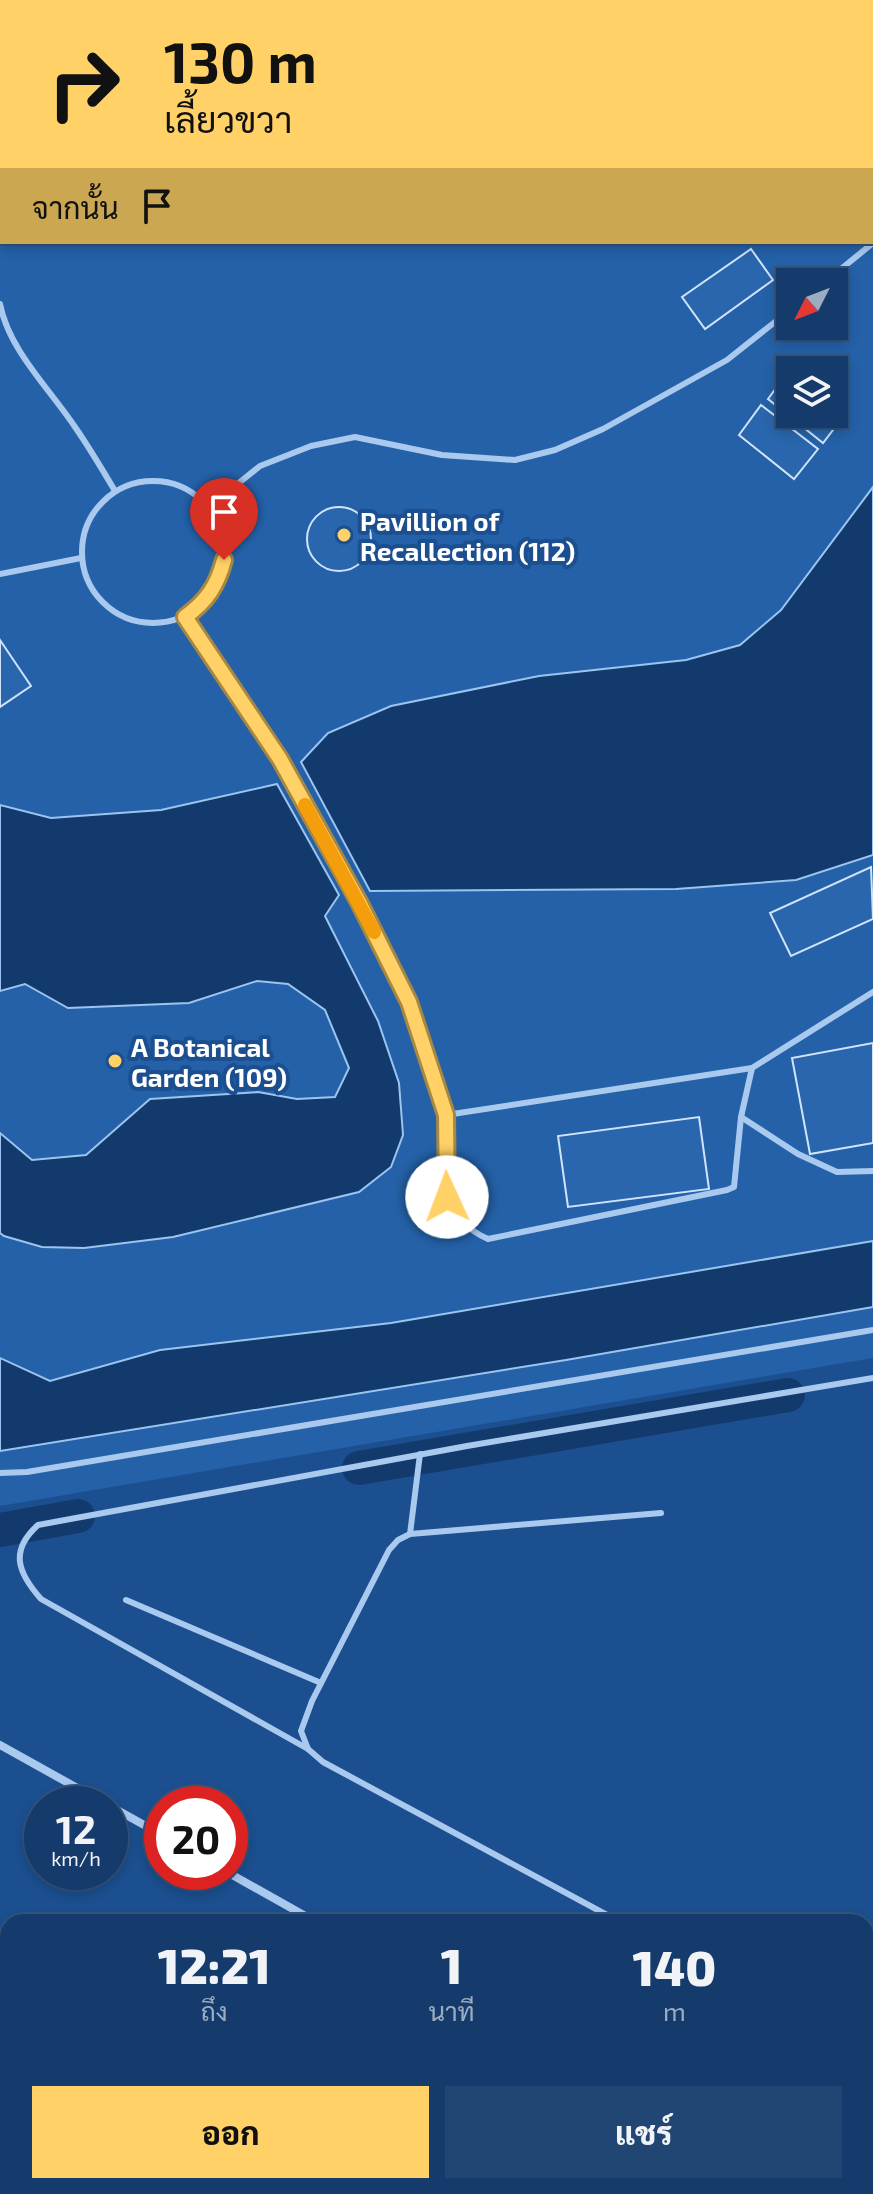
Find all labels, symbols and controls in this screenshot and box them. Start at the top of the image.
text: 130 m [164,27,317,94]
icon: right [32,32,136,136]
text: เลี้ยวขวา [164,97,292,140]
icon: arrive [135,184,179,228]
text: จากนั้น [32,189,119,225]
north arrow [776,268,848,340]
map controls [776,268,848,428]
button: layers [776,356,848,428]
pin [190,478,258,560]
icon: arrive [202,490,246,534]
place label: Pavillion of Recallection (112) [360,505,575,566]
marker: Pavillion of Recallection (112) [335,526,353,544]
place label: A Botanical Garden (109) [131,1031,287,1092]
marker: A Botanical Garden (109) [106,1052,124,1070]
position arrow [405,1155,489,1239]
speed limit sign: 20 [144,1786,248,1890]
text: 12 [56,1804,96,1852]
text: km/h [51,1846,101,1870]
text: 12:21 [158,1936,271,1994]
text: 1 [441,1936,462,1994]
text: 140 [632,1938,716,1996]
text: ถึง [201,1995,228,2026]
text: นาที [428,1995,475,2026]
text: m [663,1995,686,2026]
button: ออก [32,2086,429,2178]
button: แชร์ [445,2086,842,2178]

